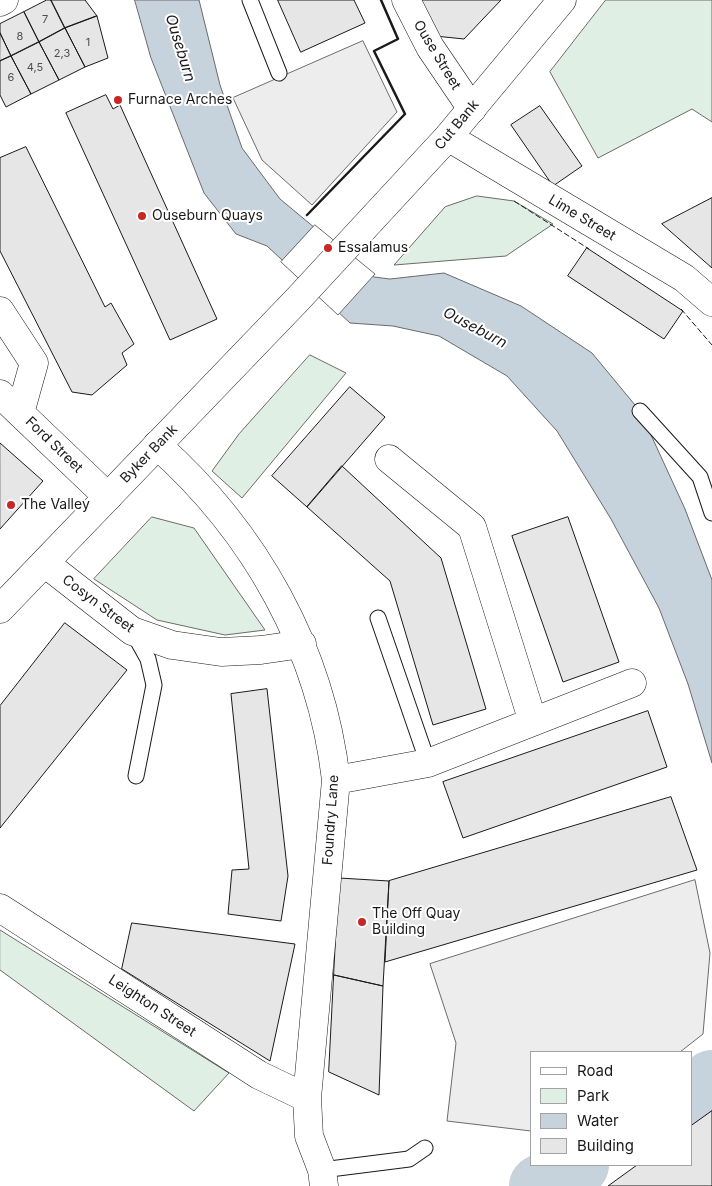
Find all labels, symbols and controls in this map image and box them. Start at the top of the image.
water label: Ouseburn [161,12,199,84]
house number: 7 [42,13,48,27]
street label: Ouse Street [410,17,464,93]
house number: 8 [17,30,23,44]
house number: 1 [86,36,90,50]
house number: 2,3 [54,47,70,61]
house number: 4,5 [27,61,43,75]
house number: 6 [8,71,14,85]
place label: Furnace Arches [128,92,232,108]
marker: Furnace Arches [112,94,124,106]
street label: Cut Bank [431,97,483,153]
street label: Lime Street [545,191,619,245]
place label: Ouseburn Quays [152,208,263,224]
marker: Ouseburn Quays [136,210,148,222]
place label: Essalamus [338,240,408,256]
marker: Essalamus [322,242,334,254]
water label: Ouseburn [440,304,510,352]
street label: Ford Street [22,414,86,476]
street label: Byker Bank [117,421,181,487]
place label: The Valley [21,497,90,513]
marker: The Valley [5,499,17,511]
street label: Cosyn Street [59,572,137,636]
street label: Foundry Lane [319,774,343,866]
place label: The Off Quay Building [372,906,460,939]
marker: The Off Quay Building [356,916,368,928]
street label: Leighton Street [105,971,199,1041]
legend [530,1051,692,1166]
text: Road [577,1061,613,1080]
text: Park [577,1086,609,1105]
text: Water [577,1111,619,1130]
text: Building [577,1136,634,1155]

